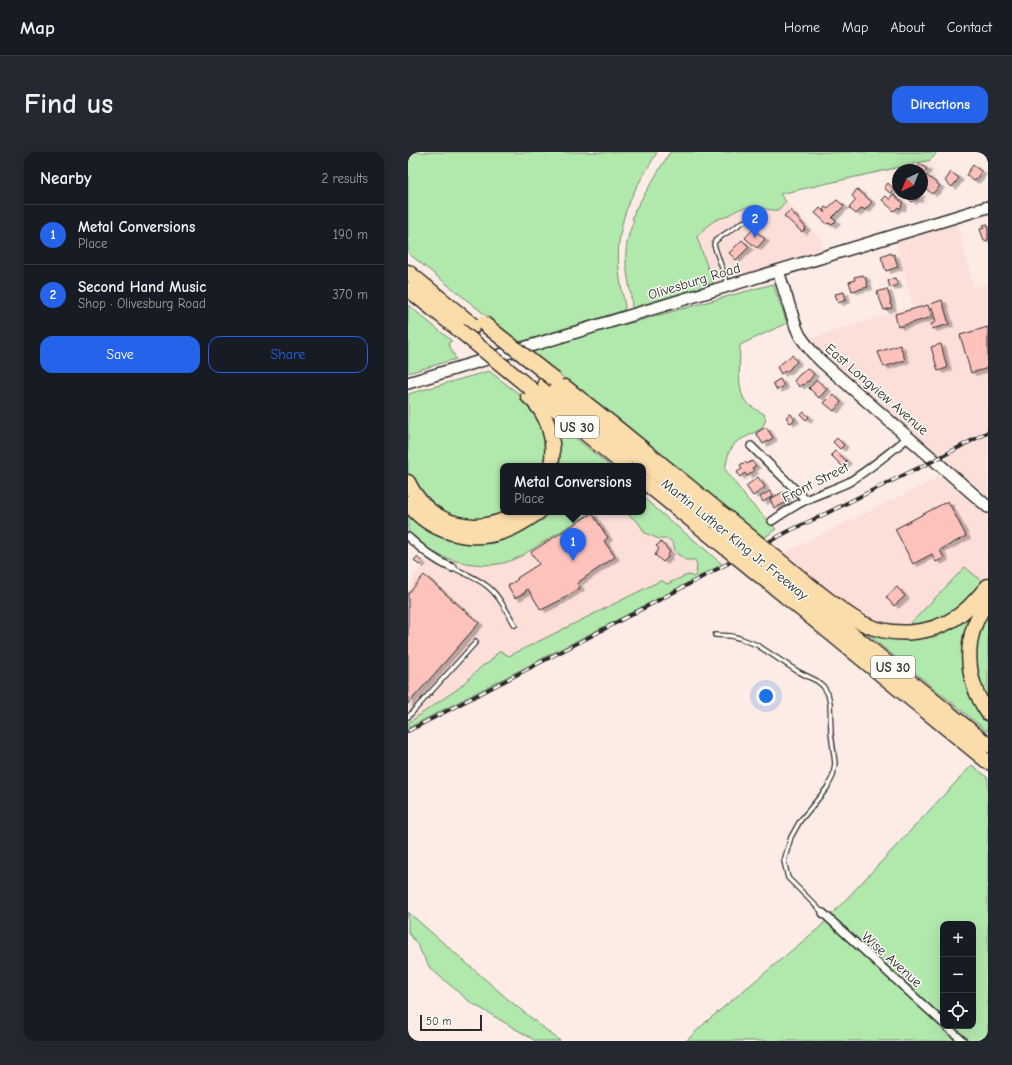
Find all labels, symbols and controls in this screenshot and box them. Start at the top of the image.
text: Map [20,17,55,39]
text: Home [784,19,820,36]
text: Map [842,19,868,36]
text: About [890,19,925,36]
text: Contact [947,19,992,36]
button: Directions [892,86,988,123]
text: Find us [24,88,113,120]
north arrow [892,164,928,200]
text: Nearby [40,169,91,188]
text: 2 results [321,171,368,186]
pin: 2 [742,205,768,238]
text: Metal Conversions [78,218,195,236]
text: 1 [50,227,56,242]
text: 190 m [333,227,368,242]
text: Place [78,236,108,251]
street label: Olivesburg Road [646,259,742,304]
text: Second Hand Music [78,278,206,296]
text: 2 [50,287,56,302]
text: 370 m [332,287,368,302]
text: Shop · Olivesburg Road [78,296,206,311]
button: Save [40,336,200,373]
button: Share [208,336,368,373]
street label: East Longview Avenue [822,340,932,439]
road number: US 30 [555,416,599,438]
street label: Front Street [779,458,852,506]
popup [500,463,646,515]
text: Metal Conversions [514,473,632,491]
street label: Martin Luther King Jr. Freeway [658,475,812,604]
text: Place [514,491,544,506]
pin: 1 [560,528,586,561]
road number: US 30 [871,656,915,678]
your location [756,686,776,706]
map controls [940,921,976,1029]
button: + [940,921,976,957]
street label: Wise Avenue [858,928,925,991]
button: − [940,957,976,993]
button: locate [940,993,976,1029]
scale bar [420,1013,482,1032]
text: 50 m [426,1015,451,1028]

